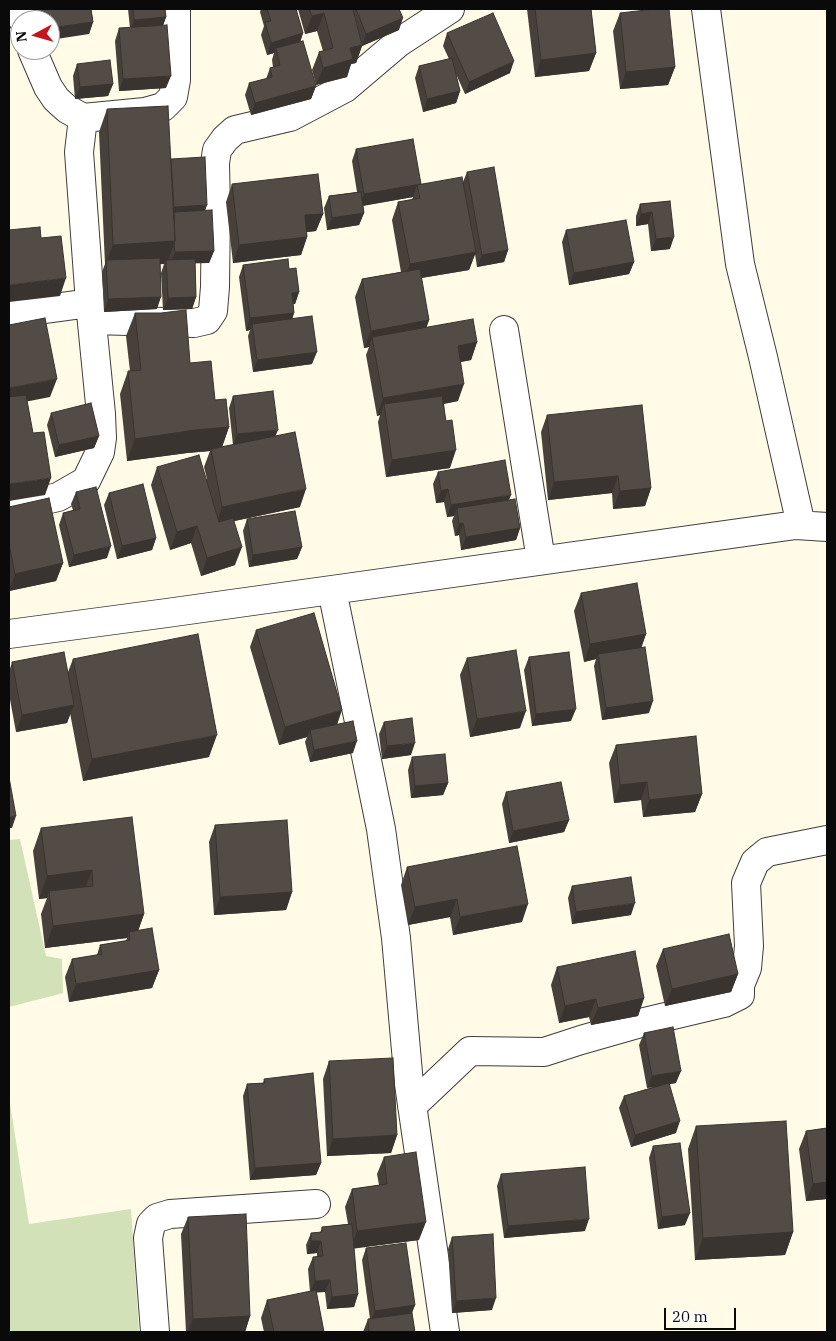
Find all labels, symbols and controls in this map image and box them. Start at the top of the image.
north arrow [10,10,60,60]
text: N [12,30,31,43]
scale bar [666,1298,738,1330]
text: 20 m [672,1307,708,1326]

